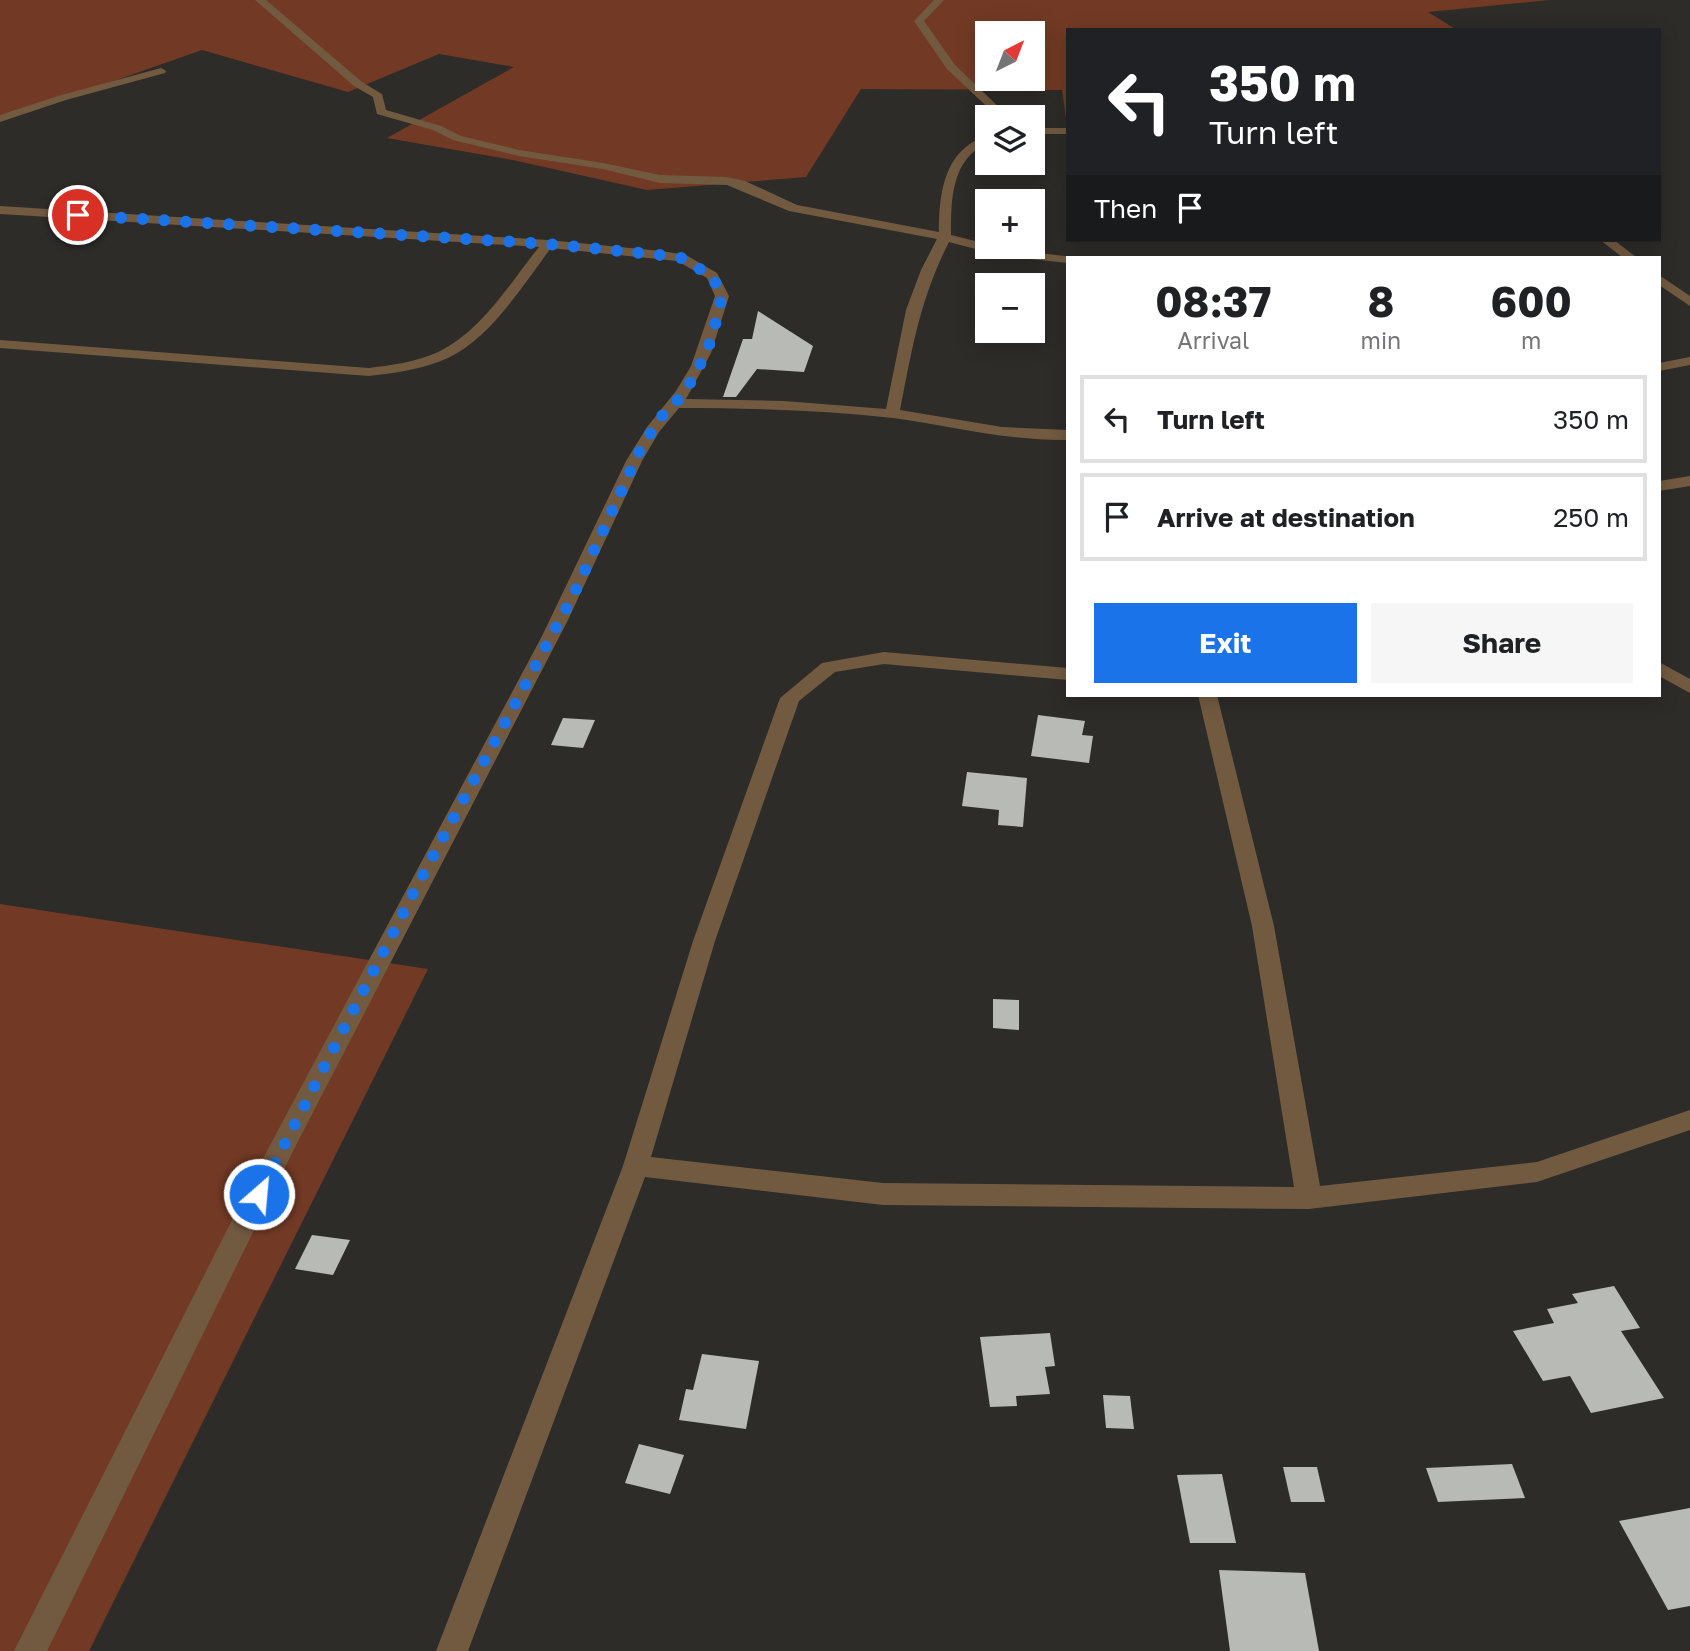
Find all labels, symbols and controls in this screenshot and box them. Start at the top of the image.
north arrow [975,21,1045,91]
map controls [975,21,1045,343]
text: 350 m [1209,53,1356,112]
icon: left [1094,56,1185,147]
button: layers [975,105,1045,175]
text: Turn left [1209,113,1338,151]
pin [48,185,108,245]
button: + [975,189,1045,259]
icon: arrive [1171,189,1209,227]
text: Then [1094,193,1157,224]
icon: arrive [59,196,97,234]
button: − [975,273,1045,343]
text: 08:37 [1155,276,1271,326]
text: 8 [1367,276,1394,326]
text: 600 [1490,276,1572,326]
text: Arrival [1177,326,1249,354]
text: min [1361,326,1401,354]
text: m [1521,326,1541,354]
icon: left [1098,400,1136,438]
text: Turn left [1157,404,1265,435]
text: 350 m [1553,404,1629,435]
icon: arrive [1098,498,1136,536]
text: Arrive at destination [1157,502,1415,533]
text: 250 m [1553,502,1629,533]
button: Exit [1094,603,1357,683]
button: Share [1371,603,1633,683]
position arrow [222,1157,296,1231]

